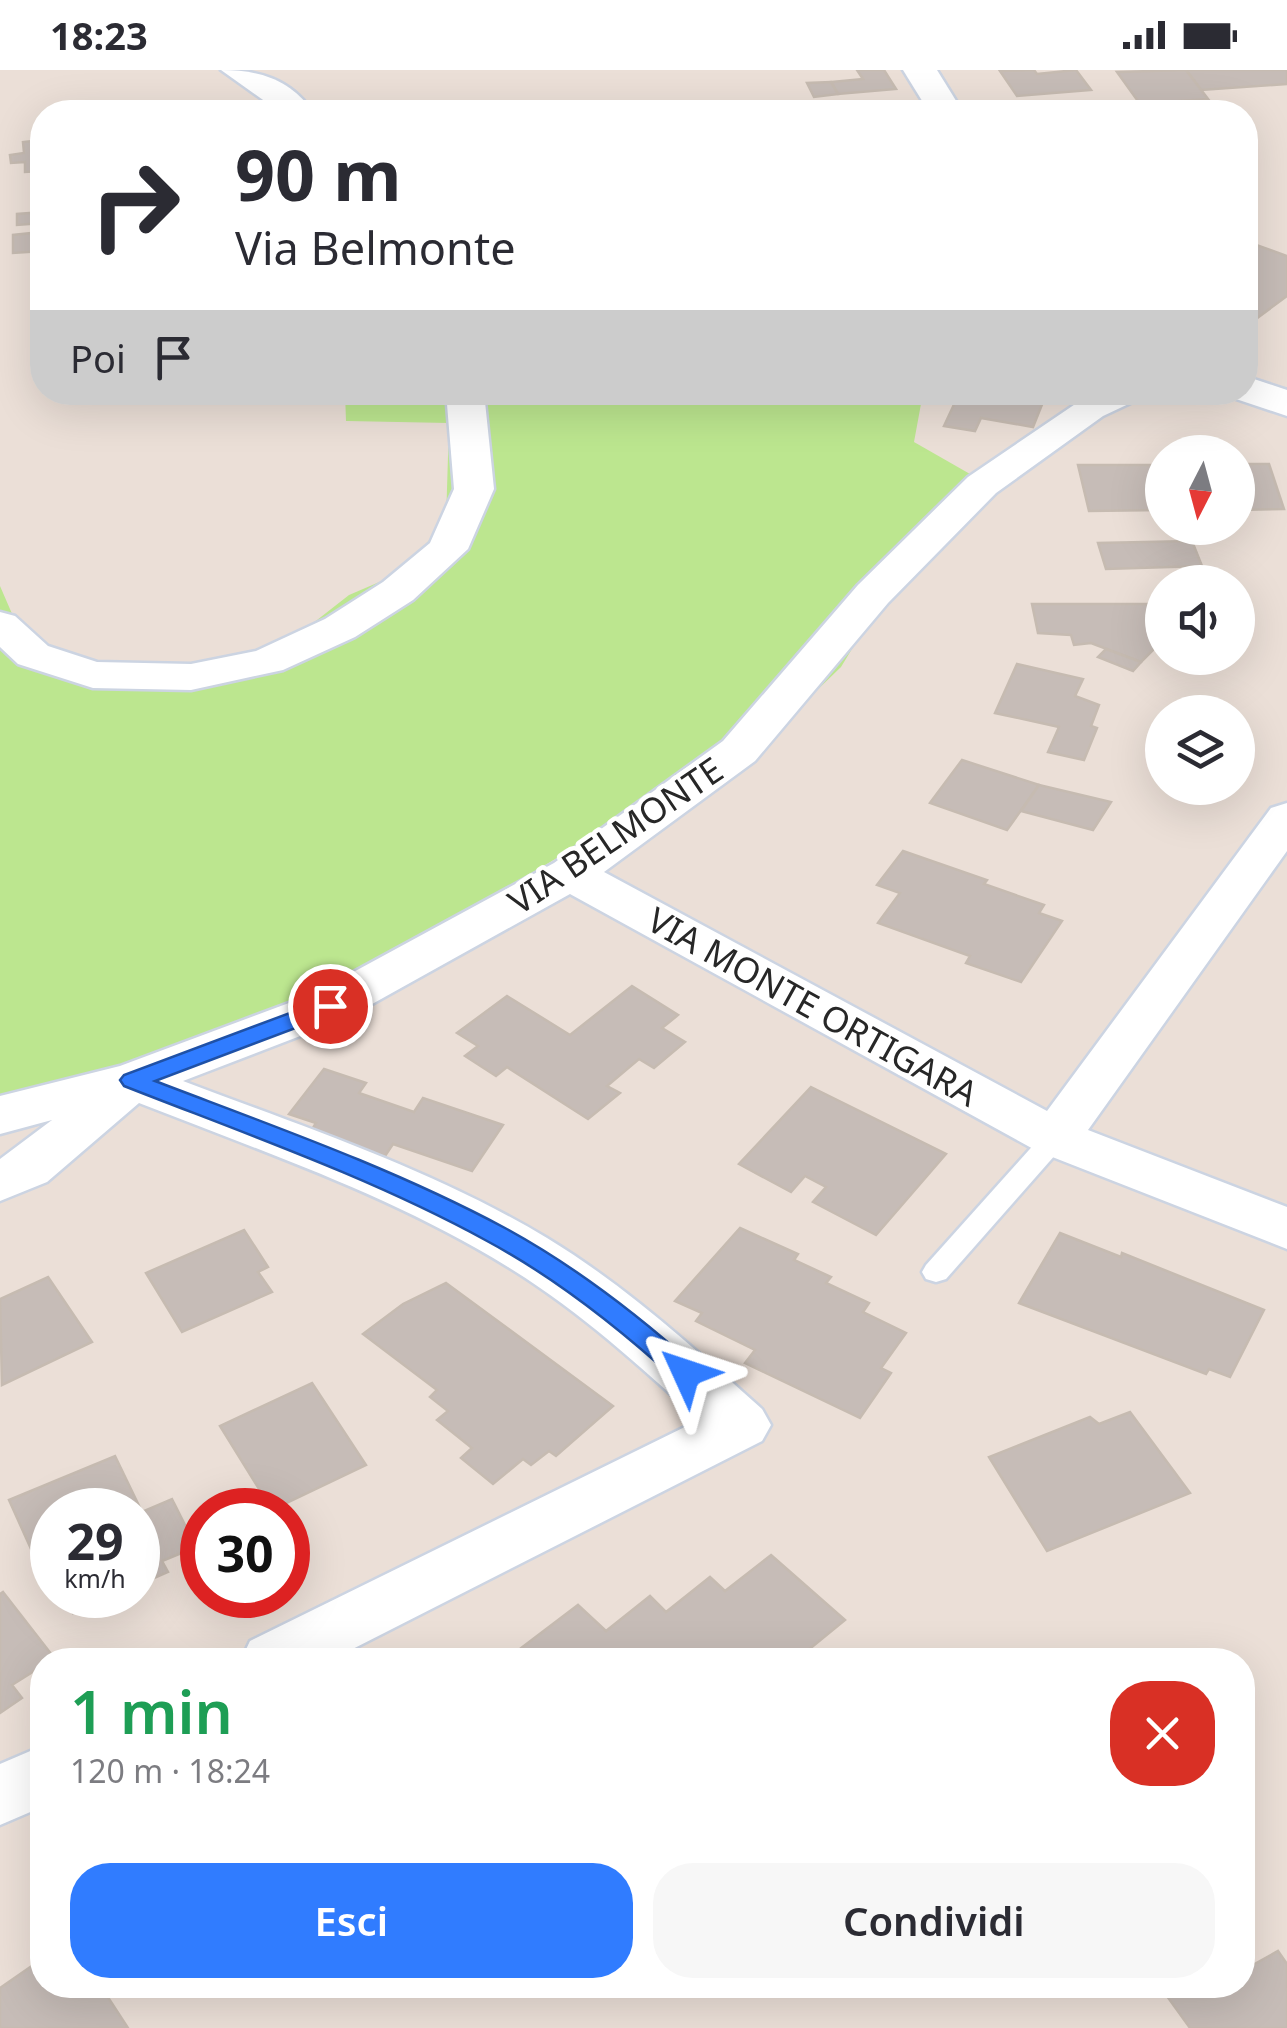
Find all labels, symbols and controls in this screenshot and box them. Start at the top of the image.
text: 18:23 [50,9,148,61]
text: 90 m [235,126,402,222]
icon: right [70,140,200,270]
text: Via Belmonte [235,217,516,278]
icon: arrive [146,330,201,385]
text: Poi [70,332,126,384]
north arrow [1145,435,1255,545]
map controls [1145,435,1255,805]
button: sound [1145,565,1255,675]
button: layers [1145,695,1255,805]
street label: VIA BELMONTE [498,746,732,924]
street label: VIA MONTE ORTIGARA [640,896,987,1117]
pin [288,964,373,1049]
icon: arrive [303,979,358,1034]
position arrow [634,1321,738,1425]
speed limit sign: 30 [180,1488,310,1618]
text: 29 [66,1507,124,1575]
text: km/h [64,1561,126,1595]
text: 1 min [70,1670,233,1752]
button: close [1110,1681,1215,1786]
text: 120 m · 18:24 [70,1749,270,1792]
button: Esci [70,1863,633,1978]
button: Condividi [653,1863,1215,1978]

